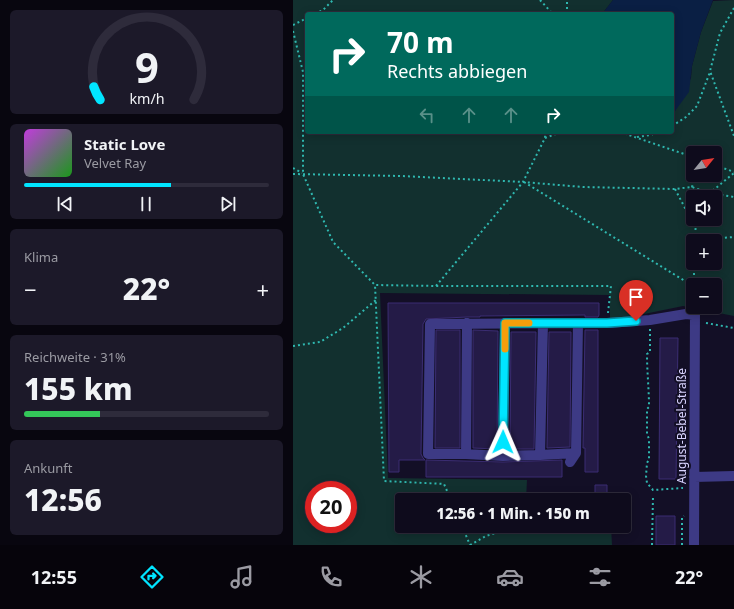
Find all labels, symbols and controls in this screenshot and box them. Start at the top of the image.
text: 70 m [387,23,454,61]
icon: right [321,28,373,80]
text: 9 [135,39,158,95]
text: Rechts abbiegen [387,59,527,83]
text: km/h [129,89,164,108]
icon: left [416,104,438,126]
icon: ahead [458,104,480,126]
icon: ahead [500,104,522,126]
icon: right [542,104,564,126]
text: Static Love [84,134,165,154]
north arrow [686,146,722,182]
map controls [686,146,722,314]
text: Velvet Ray [84,154,146,172]
button: sound [686,190,722,226]
icon: previous [54,193,76,215]
icon: pause [135,193,157,215]
icon: next [217,193,239,215]
button: + [686,234,722,270]
text: Klima [24,248,58,266]
text: 22° [123,268,170,309]
text: − [24,274,37,304]
text: + [256,274,269,304]
button: − [686,278,722,314]
pin [619,280,653,321]
icon: arrive [625,286,647,308]
text: Reichweite · 31% [24,348,126,366]
text: 155 km [24,368,133,409]
street label: August-Bebel-Straße [673,368,690,484]
position arrow [482,421,524,463]
text: Ankunft [24,459,73,477]
text: 12:56 [24,479,102,520]
speed limit sign: 20 [305,481,357,533]
text: 12:56 · 1 Min. · 150 m [436,503,590,523]
icon: directions [138,563,166,591]
icon: music [228,563,256,591]
icon: phone [317,563,345,591]
icon: climate [407,563,435,591]
icon: car [496,563,524,591]
icon: filters [586,563,614,591]
text: 12:55 [31,565,77,589]
text: 22° [675,565,703,589]

